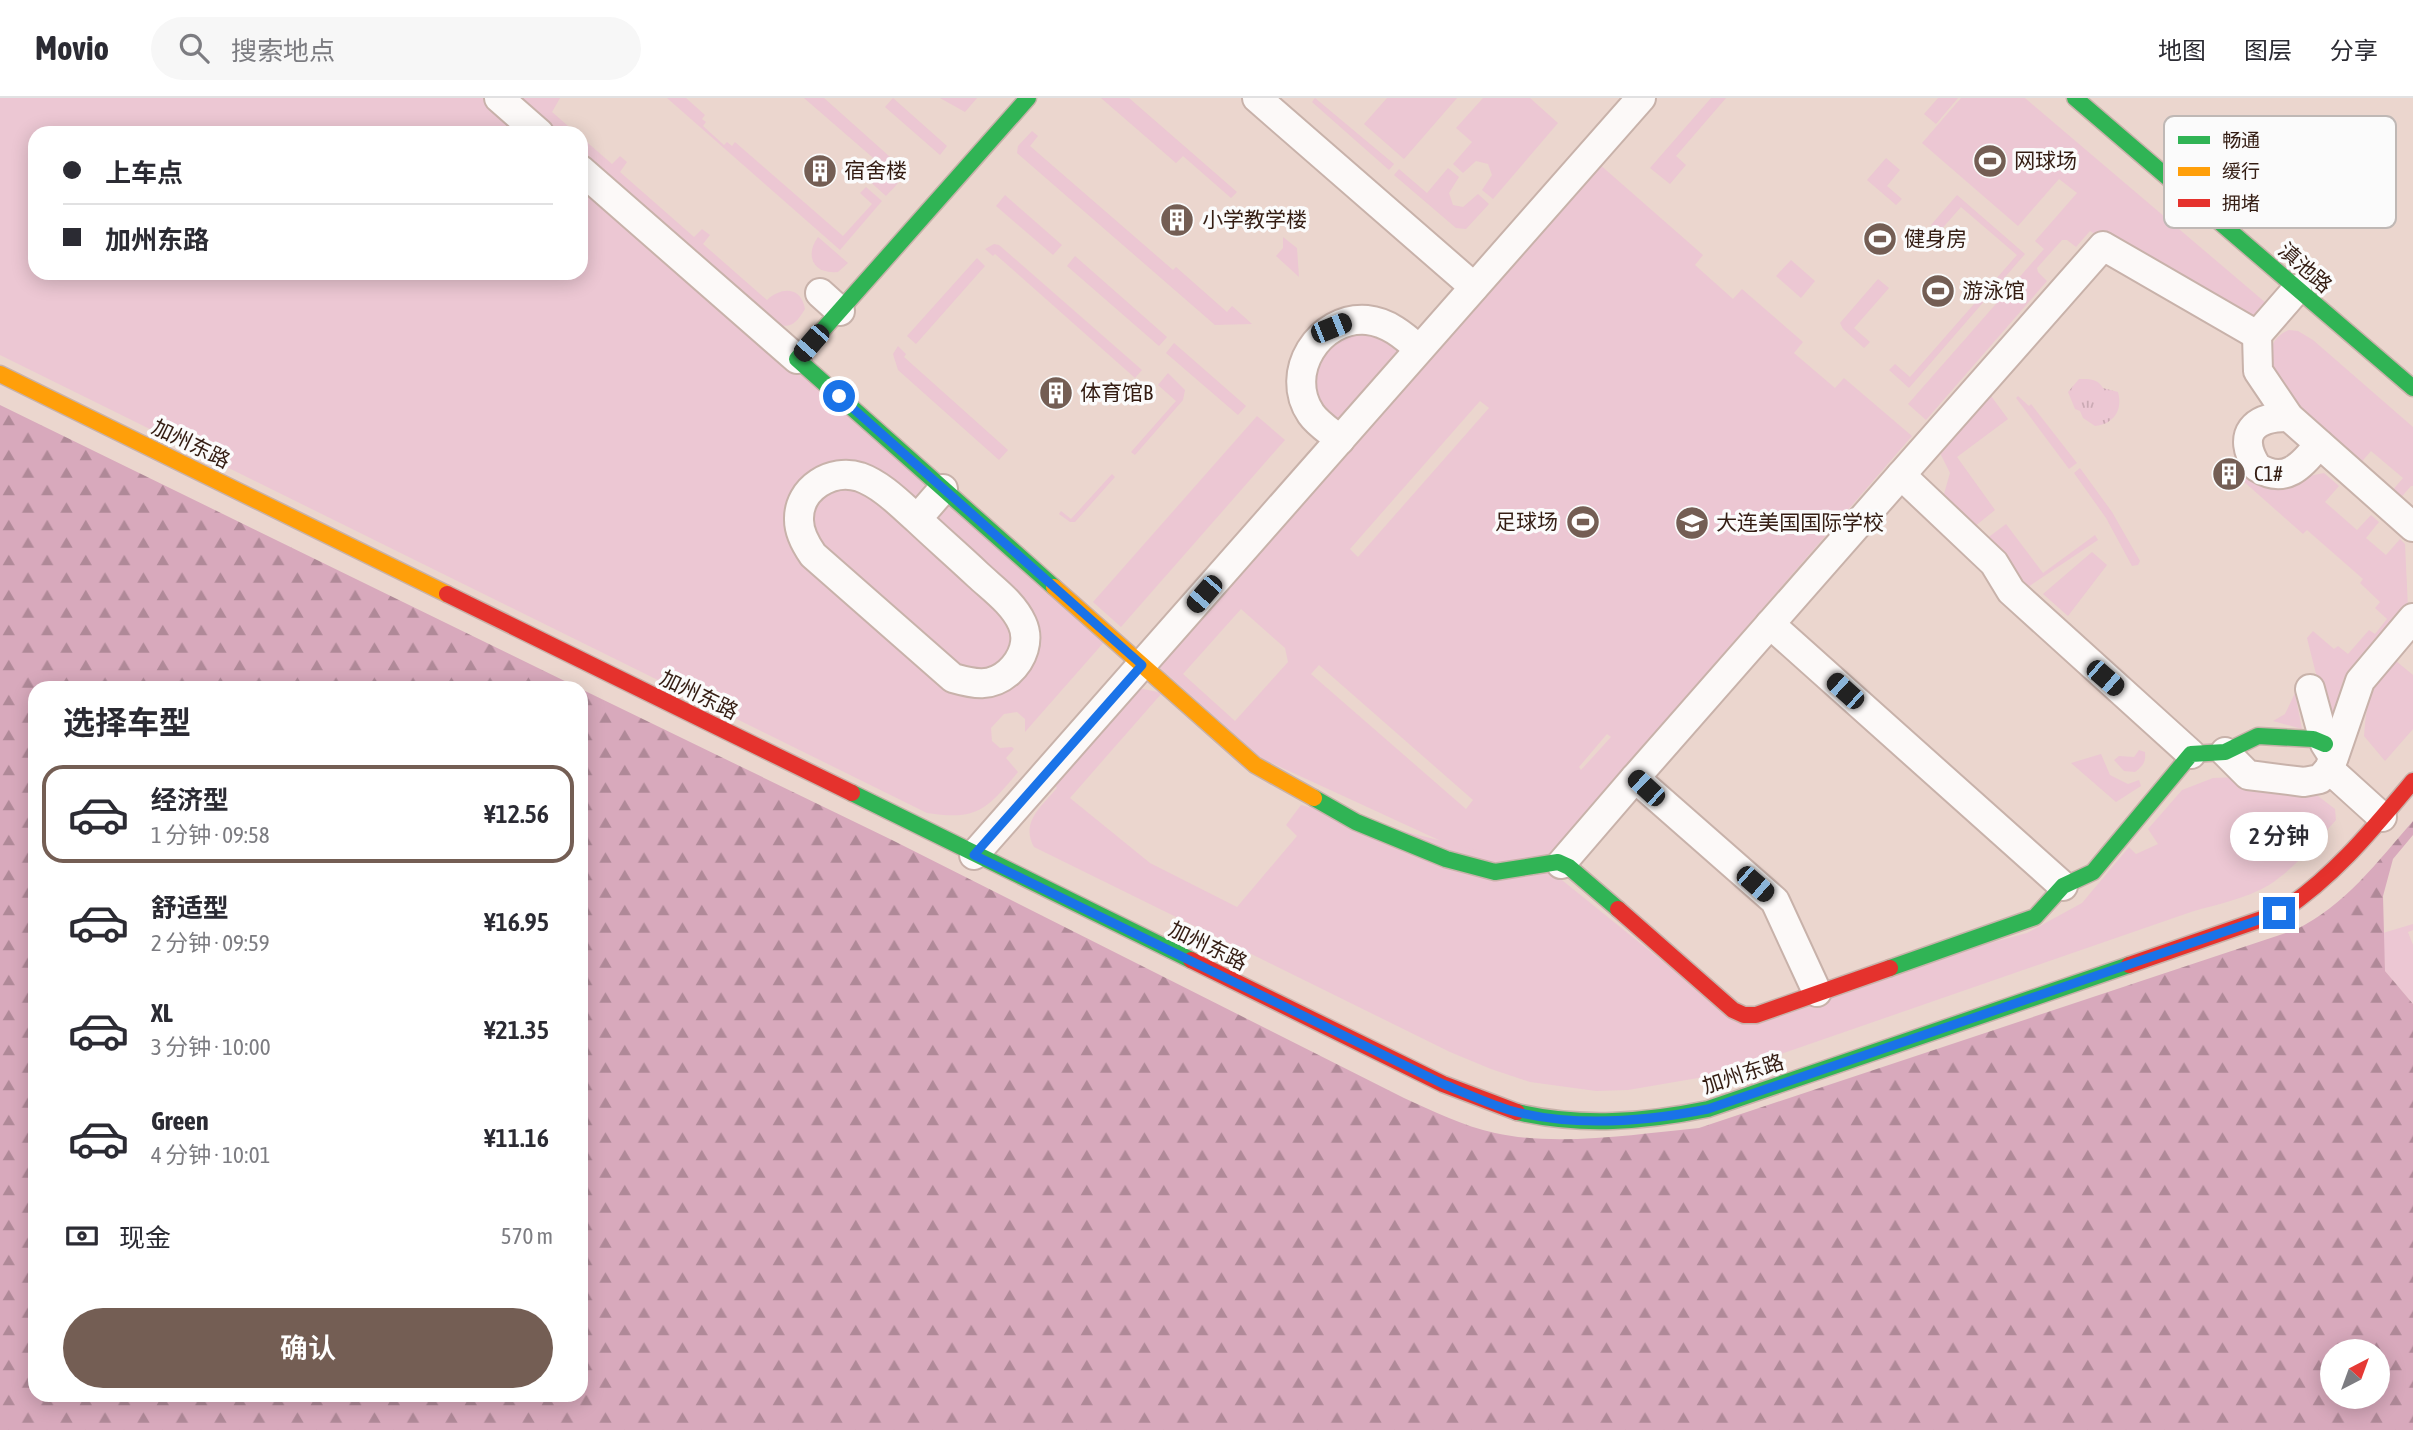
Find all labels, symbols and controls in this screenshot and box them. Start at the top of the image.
search box [151,17,641,80]
text: Movio [35,29,109,67]
icon: search [175,29,213,67]
text: 搜索地点 [231,36,335,66]
text: 地图 [2158,37,2206,64]
text: 图层 [2244,37,2292,64]
text: 分享 [2330,37,2378,64]
legend [2164,116,2396,228]
text: 畅通 [2222,129,2260,151]
sports icon: 网球场 [1971,142,2009,180]
place label: 网球场 [2014,148,2077,172]
building icon: 宿舍楼 [801,152,839,190]
text: 上车点 [105,158,183,188]
place label: 宿舍楼 [844,158,907,182]
text: 缓行 [2222,160,2260,182]
text: 拥堵 [2222,192,2260,214]
building icon: 小学教学楼 [1158,201,1196,239]
place label: 小学教学楼 [1202,207,1307,231]
sports icon: 健身房 [1861,220,1899,258]
text: 加州东路 [105,225,209,255]
place label: 健身房 [1904,226,1967,250]
street label: 滇池路 [2274,238,2337,297]
sports icon: 游泳馆 [1919,272,1957,310]
place label: 游泳馆 [1962,278,2025,302]
car [1308,310,1355,346]
car [790,320,833,366]
building icon: 体育馆B [1037,374,1075,412]
route start [823,380,855,412]
place label: 体育馆B [1080,380,1153,404]
street label: 加州东路 [148,414,234,472]
building icon: C1# [2210,455,2248,493]
place label: C1# [2254,461,2283,485]
sports icon: 足球场 [1564,503,1602,541]
school or university icon: 大连美国国际学校 [1673,504,1711,542]
place label: 足球场 [1495,509,1558,533]
place label: 大连美国国际学校 [1716,510,1884,534]
car [1183,571,1226,617]
car [2083,656,2128,700]
street label: 加州东路 [656,665,742,723]
car [1823,669,1868,713]
text: 选择车型 [63,704,191,741]
car [1624,766,1669,810]
icon: car [67,783,130,846]
text: 经济型 [151,785,229,815]
text: ¥12.56 [484,799,549,829]
callout: 2 分钟 [2230,812,2328,860]
text: 1 分钟 · 09:58 [151,822,270,848]
text: 2 分钟 [2249,823,2309,849]
car [1733,862,1778,906]
icon: car [67,891,130,954]
text: 舒适型 [151,893,229,923]
route end [2263,897,2295,929]
text: ¥16.95 [484,907,549,937]
street label: 加州东路 [1165,916,1251,974]
text: 2 分钟 · 09:59 [151,930,270,956]
text: XL [151,998,173,1028]
icon: car [67,999,130,1062]
text: ¥21.35 [484,1015,549,1045]
text: 3 分钟 · 10:00 [151,1034,270,1060]
street label: 加州东路 [1699,1049,1786,1097]
text: Green [151,1106,209,1136]
icon: car [67,1107,130,1170]
text: ¥11.16 [484,1123,549,1153]
text: 4 分钟 · 10:01 [151,1142,270,1168]
icon: cash [63,1217,101,1255]
text: 现金 [119,1223,171,1253]
text: 570 m [501,1223,553,1249]
button: 确认 [63,1308,553,1388]
north arrow [2320,1339,2390,1409]
map controls [2320,1339,2390,1409]

